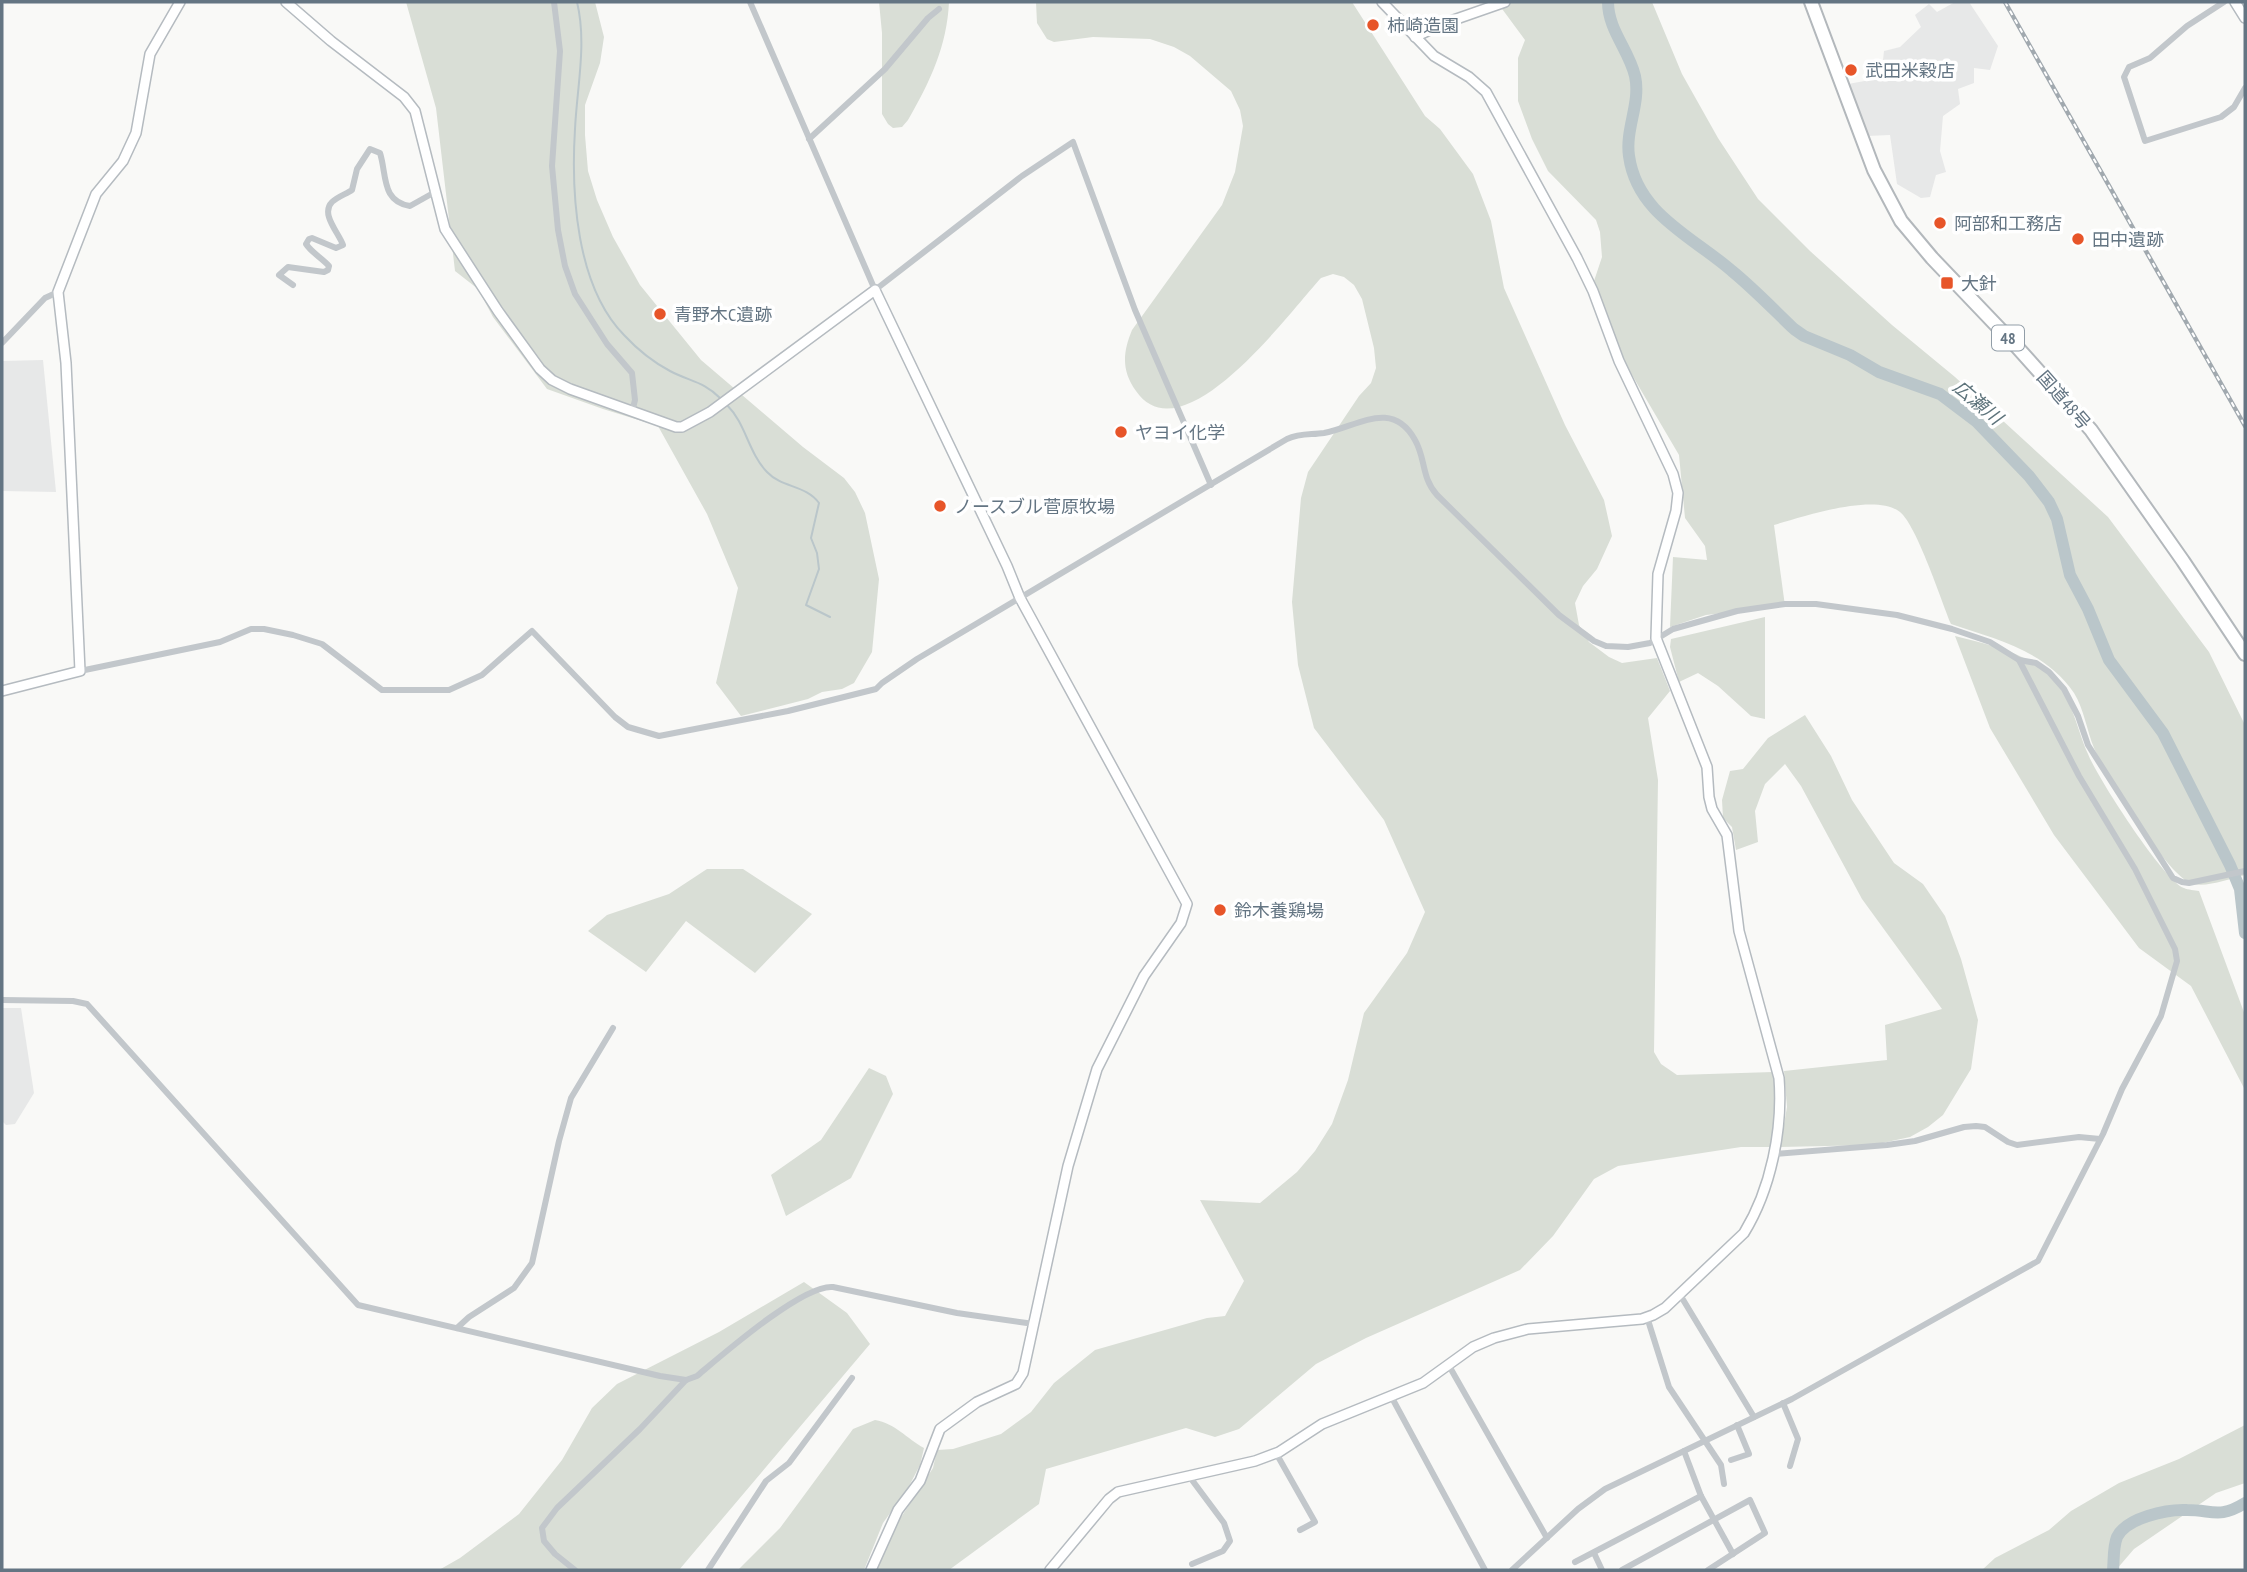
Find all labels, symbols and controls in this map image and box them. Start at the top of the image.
place label: 柿崎造園 [1387,14,1459,37]
marker: 柿崎造園 [1365,17,1381,33]
place label: 武田米穀店 [1865,59,1955,82]
marker: 武田米穀店 [1843,62,1859,78]
place label: 阿部和工務店 [1954,212,2062,235]
marker: 阿部和工務店 [1932,215,1948,231]
place label: 田中遺跡 [2092,228,2164,251]
marker: 田中遺跡 [2070,231,2086,247]
place label: 大針 [1961,272,1997,295]
marker: 大針 [1939,275,1955,291]
place label: 青野木C遺跡 [674,303,772,326]
marker: 青野木C遺跡 [652,306,668,322]
road number: 48 [1992,326,2024,350]
street label: 国道48号 [2032,366,2096,434]
water label: 広瀬川 [1948,374,2009,431]
place label: ヤヨイ化学 [1135,421,1225,444]
marker: ヤヨイ化学 [1113,424,1129,440]
place label: ノースブル菅原牧場 [954,495,1115,518]
marker: ノースブル菅原牧場 [932,498,948,514]
place label: 鈴木養鶏場 [1234,899,1324,922]
marker: 鈴木養鶏場 [1212,902,1228,918]

